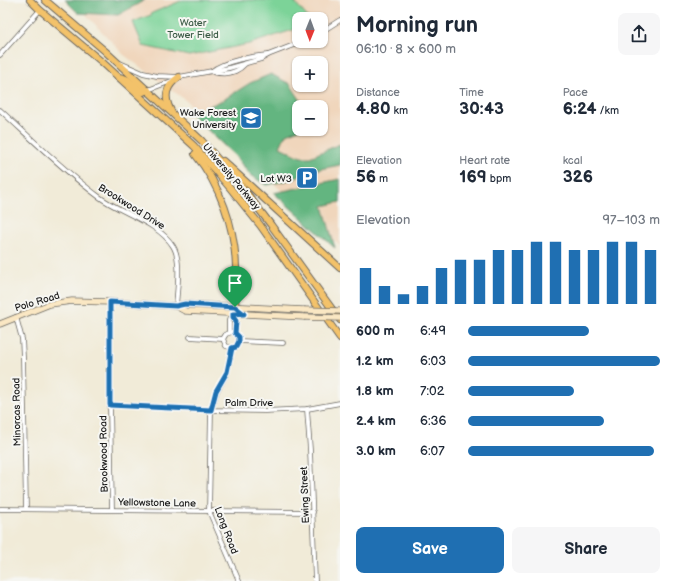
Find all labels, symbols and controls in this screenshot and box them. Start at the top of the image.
north arrow [292,12,328,48]
map controls [292,12,328,136]
text: Morning run [356,12,478,39]
button: share [618,13,660,55]
park label: Water Tower Field [167,17,219,41]
text: 06:10 · 8 × 600 m [356,41,456,57]
button: + [292,56,328,92]
text: Distance [356,86,400,99]
text: Time [459,86,484,99]
text: Pace [563,86,588,99]
text: 4.80 [356,99,391,119]
text: 30:43 [459,99,504,119]
text: 6:24 [563,99,597,119]
button: − [292,100,328,136]
text: km [391,104,408,117]
text: /km [597,104,619,117]
school or university icon: Wake Forest University [238,105,264,131]
place label: Wake Forest University [180,107,236,131]
street label: University Parkway [200,141,263,213]
text: Elevation [356,154,402,167]
text: Heart rate [459,154,510,167]
text: kcal [563,154,582,167]
parking icon: Lot W3 [294,165,320,191]
text: 56 [356,167,376,187]
text: 169 [459,167,487,187]
text: 326 [563,167,593,187]
text: m [376,172,388,185]
text: bpm [487,172,511,185]
place label: Lot W3 [260,173,292,185]
street label: Brookwood Drive [96,181,167,232]
text: Elevation [356,212,410,228]
text: 97–103 m [603,212,660,228]
pin [218,266,252,307]
icon: arrive [224,272,246,294]
street label: Polo Road [13,289,61,314]
text: 600 m [356,323,395,339]
text: 6:49 [420,323,446,339]
text: 1.2 km [356,353,394,369]
text: 6:03 [420,353,446,369]
street label: Minorcas Road [10,377,24,446]
text: 1.8 km [356,383,394,399]
text: 7:02 [420,383,444,399]
street label: Palm Drive [225,397,273,409]
text: 2.4 km [356,413,396,429]
text: 6:36 [420,413,447,429]
street label: Brookwood Road [97,415,111,493]
text: 3.0 km [356,443,396,459]
text: 6:07 [420,443,445,459]
street label: Ewing Street [298,466,312,524]
street label: Yellowstone Lane [117,496,196,510]
street label: Long Road [212,505,241,556]
button: Save [356,527,504,573]
button: Share [512,527,660,573]

